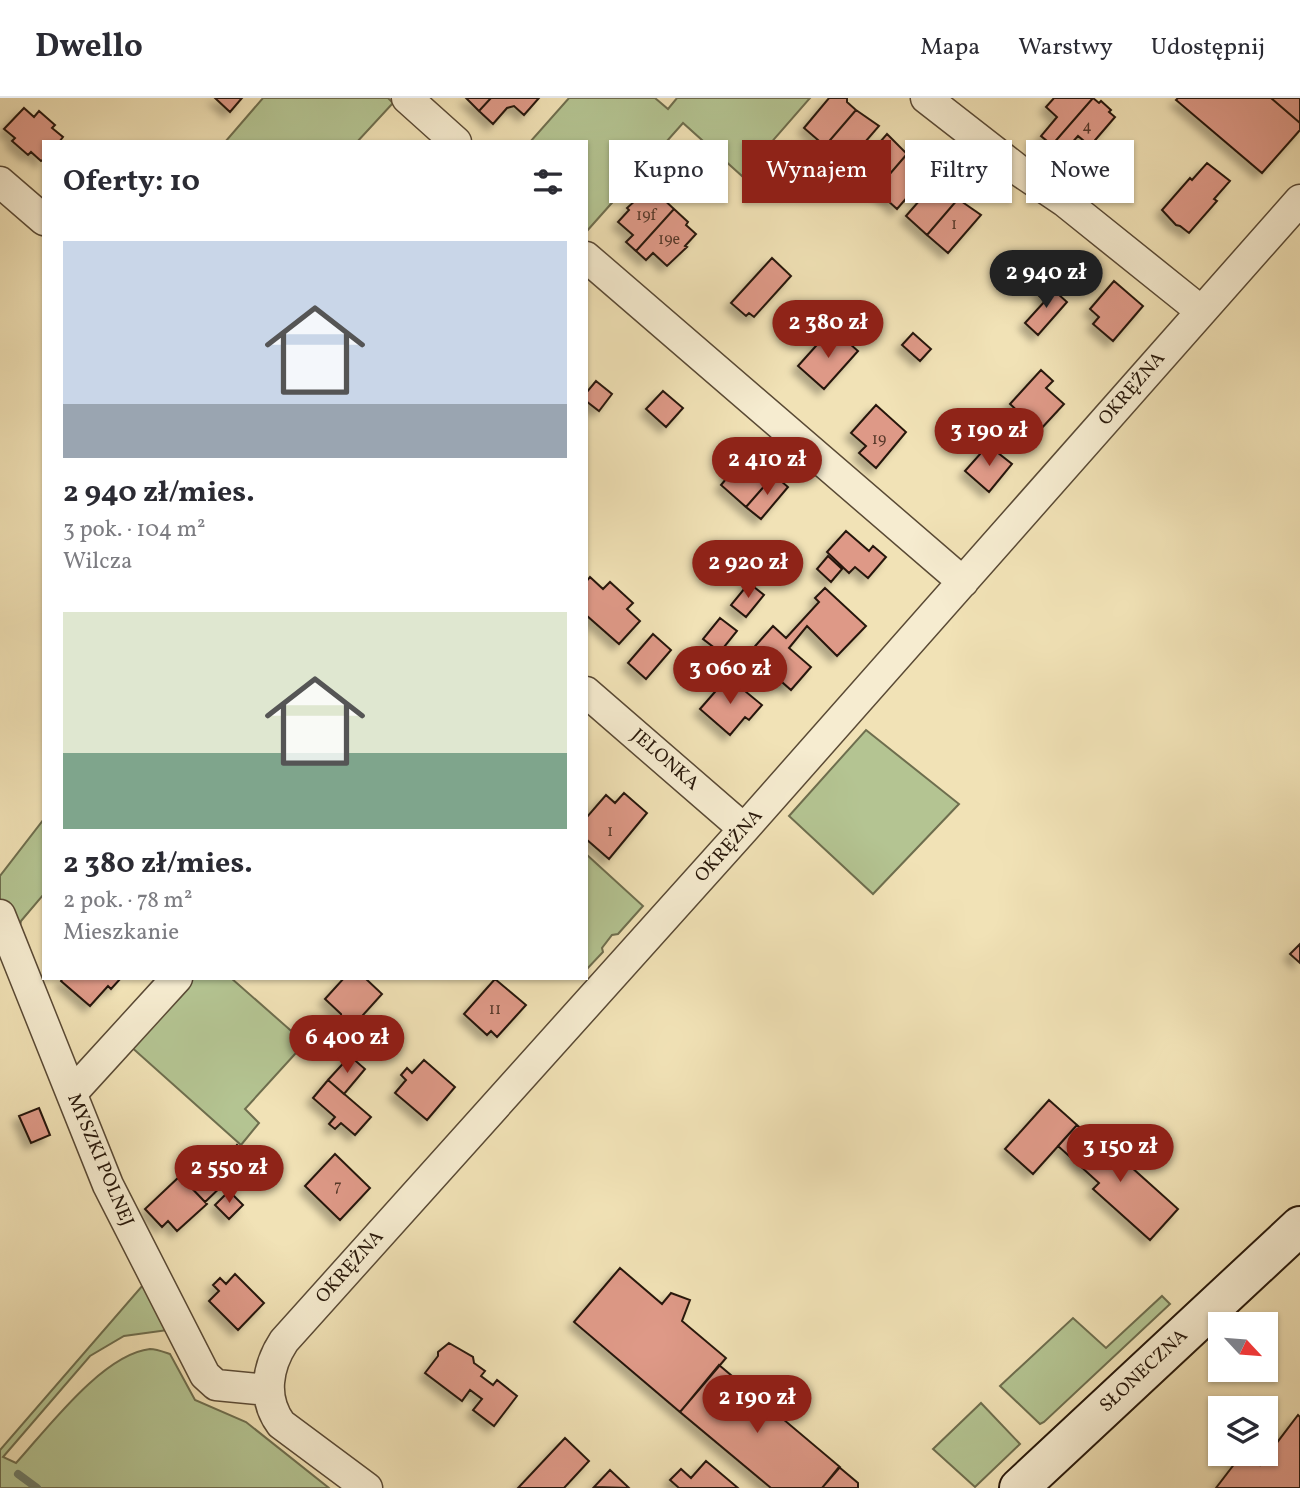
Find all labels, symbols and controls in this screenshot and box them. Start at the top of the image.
text: Dwello [35,25,143,71]
text: Mapa [920,31,980,65]
text: Warstwy [1018,31,1113,65]
text: Udostępnij [1151,31,1265,65]
house number: 4 [1082,116,1092,138]
chip: Kupno [609,140,728,203]
chip: Wynajem [742,140,891,203]
chip: Filtry [905,140,1012,203]
chip: Nowe [1026,140,1134,203]
text: Oferty: 10 [63,161,200,203]
icon: filters [529,163,567,201]
house number: 19f [636,205,658,227]
house number: 1 [951,214,957,236]
house number: 19e [658,229,680,251]
pin: 2 940 zł [974,250,1118,310]
text: 2 940 zł [1006,257,1086,289]
icon: home [252,287,378,413]
pin: 2 380 zł [756,300,900,360]
text: 2 380 zł [788,307,868,339]
street label: OKRĘŻNA [1093,346,1171,432]
pin: 3 190 zł [917,408,1061,468]
text: 3 190 zł [951,415,1027,447]
house number: 19 [872,429,886,451]
pin: 2 410 zł [695,438,839,497]
text: 2 410 zł [728,444,806,476]
text: 2 940 zł/mies. [63,472,255,514]
text: 3 pok. · 104 m² [63,514,206,546]
pin: 2 920 zł [676,540,820,600]
text: Wilcza [63,546,132,578]
text: 2 920 zł [708,547,788,579]
pin: 3 060 zł [658,646,802,706]
text: 3 060 zł [689,653,771,685]
icon: home [252,658,378,784]
street label: JELONKA [625,723,705,797]
street label: OKRĘŻNA [689,804,769,888]
house number: 1 [607,821,613,843]
text: 2 380 zł/mies. [63,843,253,885]
text: 2 pok. · 78 m² [63,885,192,917]
text: Mieszkanie [63,917,179,949]
house number: 11 [489,999,501,1021]
pin: 6 400 zł [275,1016,419,1075]
text: 6 400 zł [305,1022,389,1054]
street label: MYSZKI POLNEJ [60,1090,140,1230]
pin: 3 150 zł [1048,1124,1192,1184]
text: 3 150 zł [1083,1131,1157,1163]
pin: 2 550 zł [157,1146,301,1205]
text: 2 550 zł [191,1152,267,1184]
house number: 7 [334,1176,342,1198]
street label: OKRĘŻNA [310,1225,390,1309]
north arrow [1208,1312,1278,1382]
map controls [1208,1312,1278,1466]
street label: SŁONECZNA [1094,1323,1194,1419]
pin: 2 190 zł [685,1376,829,1435]
text: 2 190 zł [718,1382,796,1414]
button: layers [1208,1396,1278,1466]

